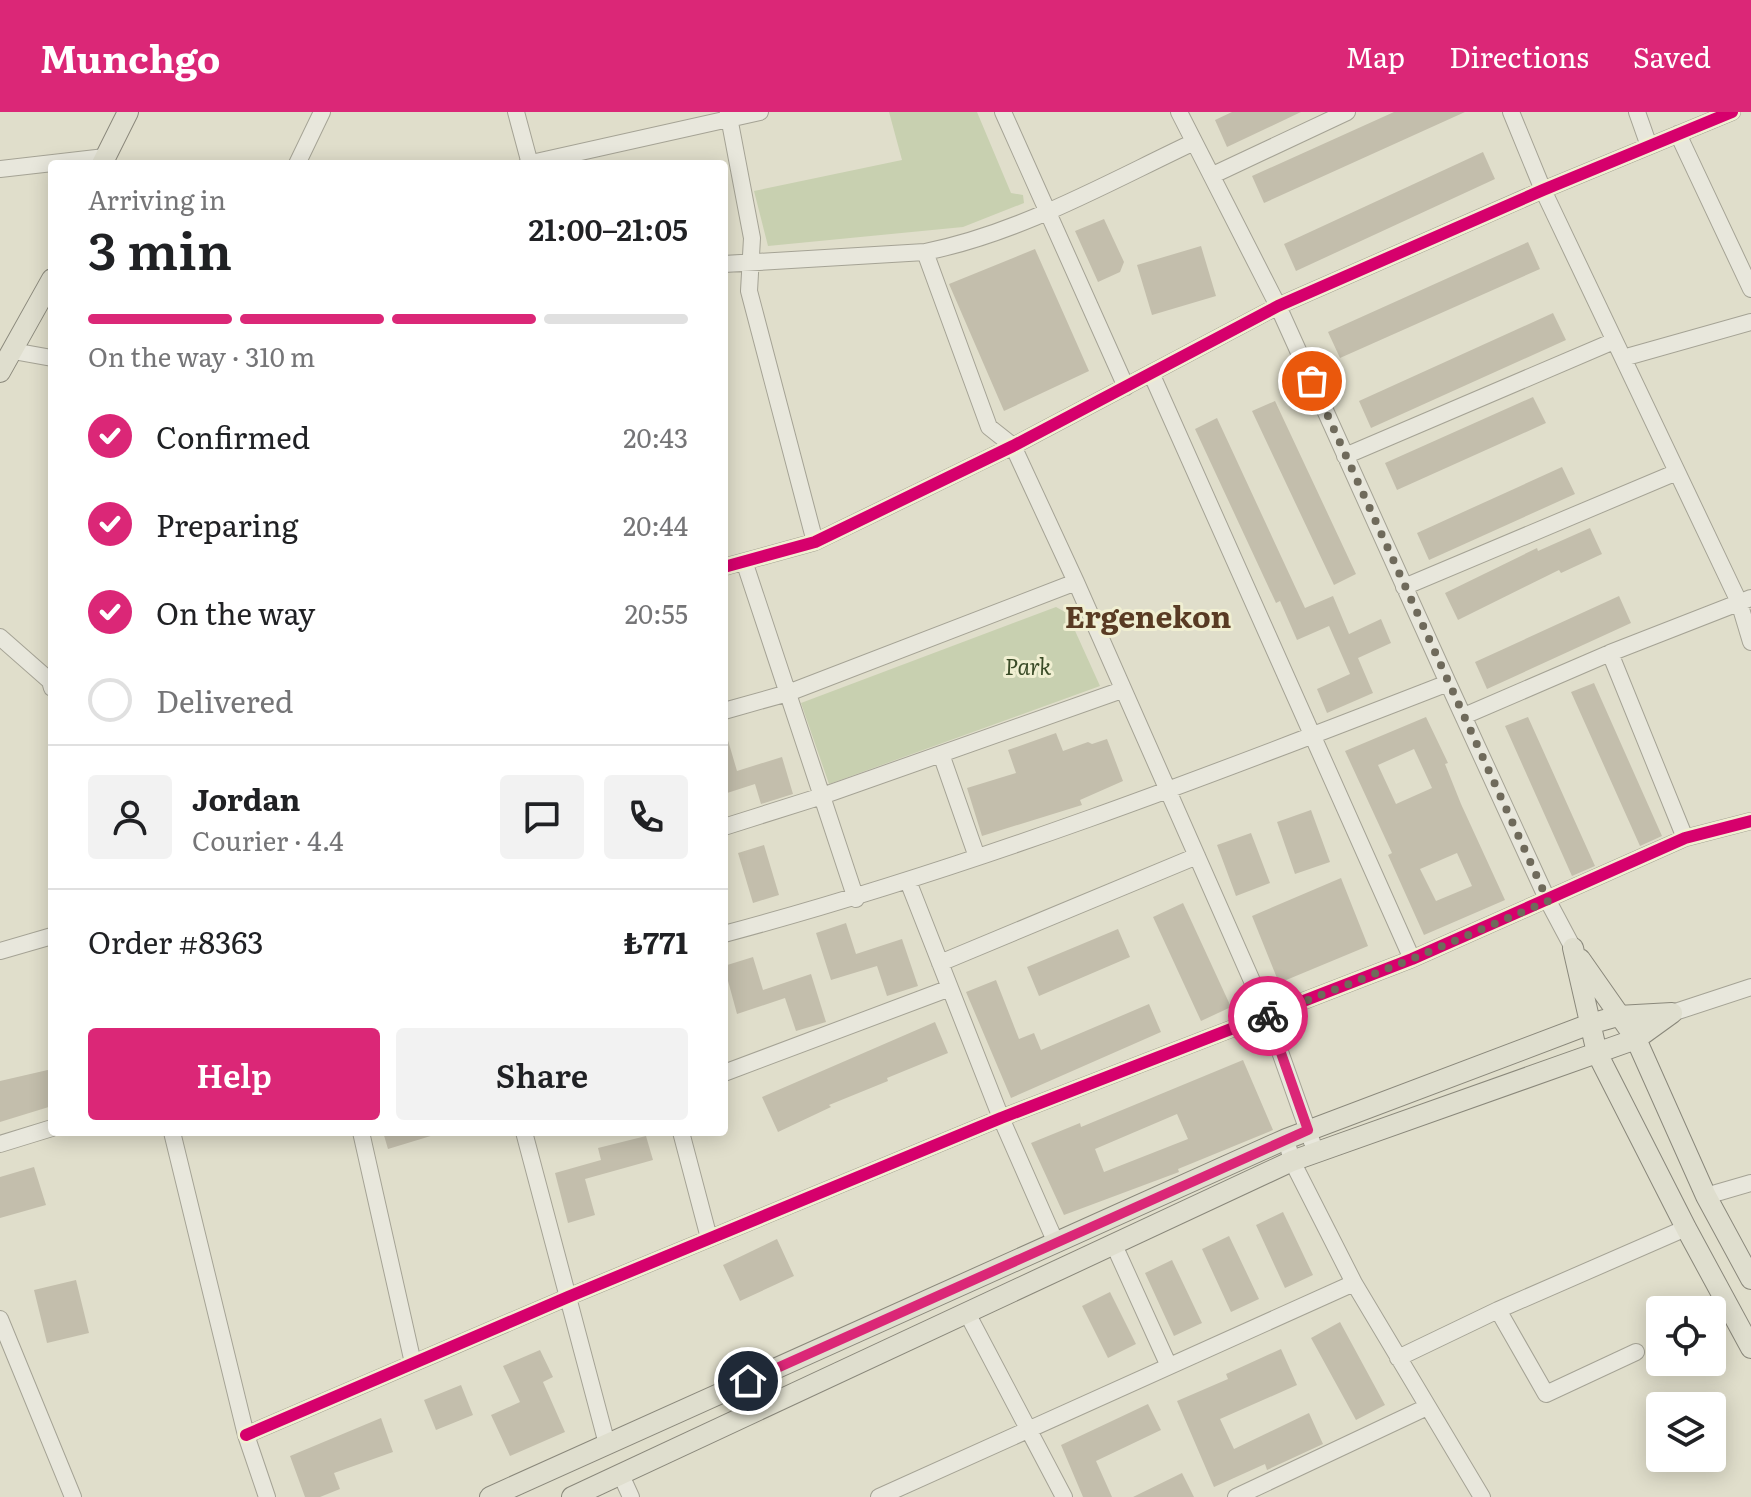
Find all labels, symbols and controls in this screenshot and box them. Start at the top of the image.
text: Munchgo [40,28,221,85]
text: Map [1346,35,1405,77]
text: Directions [1449,35,1589,77]
text: Saved [1633,35,1711,77]
text: Arriving in [88,179,226,218]
text: 21:00–21:05 [528,206,688,250]
text: 3 min [88,209,232,286]
text: On the way · 310 m [88,336,315,375]
pin [1278,347,1346,415]
icon: bag [1290,359,1334,403]
icon: check [88,414,132,458]
text: Confirmed [156,414,310,458]
text: 20:43 [623,417,688,456]
icon: check [88,502,132,546]
text: Preparing [156,502,298,546]
text: 20:44 [623,505,688,544]
icon: check [88,590,132,634]
text: On the way [156,590,315,634]
text: 20:55 [625,593,688,632]
district label: Ergenekon [1065,593,1231,637]
park label: Park [1005,649,1051,682]
text: Delivered [156,678,293,722]
button: person [88,775,172,859]
button: chat [500,775,584,859]
button: phone [604,775,688,859]
text: Jordan [192,776,300,820]
text: Courier · 4.4 [192,820,344,859]
text: Order #8363 [88,919,264,963]
text: ₺771 [623,919,688,963]
courier [1228,976,1308,1056]
icon: bike [1246,994,1290,1038]
button: Help [88,1028,380,1120]
button: Share [396,1028,688,1120]
map controls [1646,1296,1726,1472]
button: locate [1646,1296,1726,1376]
pin [714,1347,782,1415]
icon: home [726,1359,770,1403]
button: layers [1646,1392,1726,1472]

